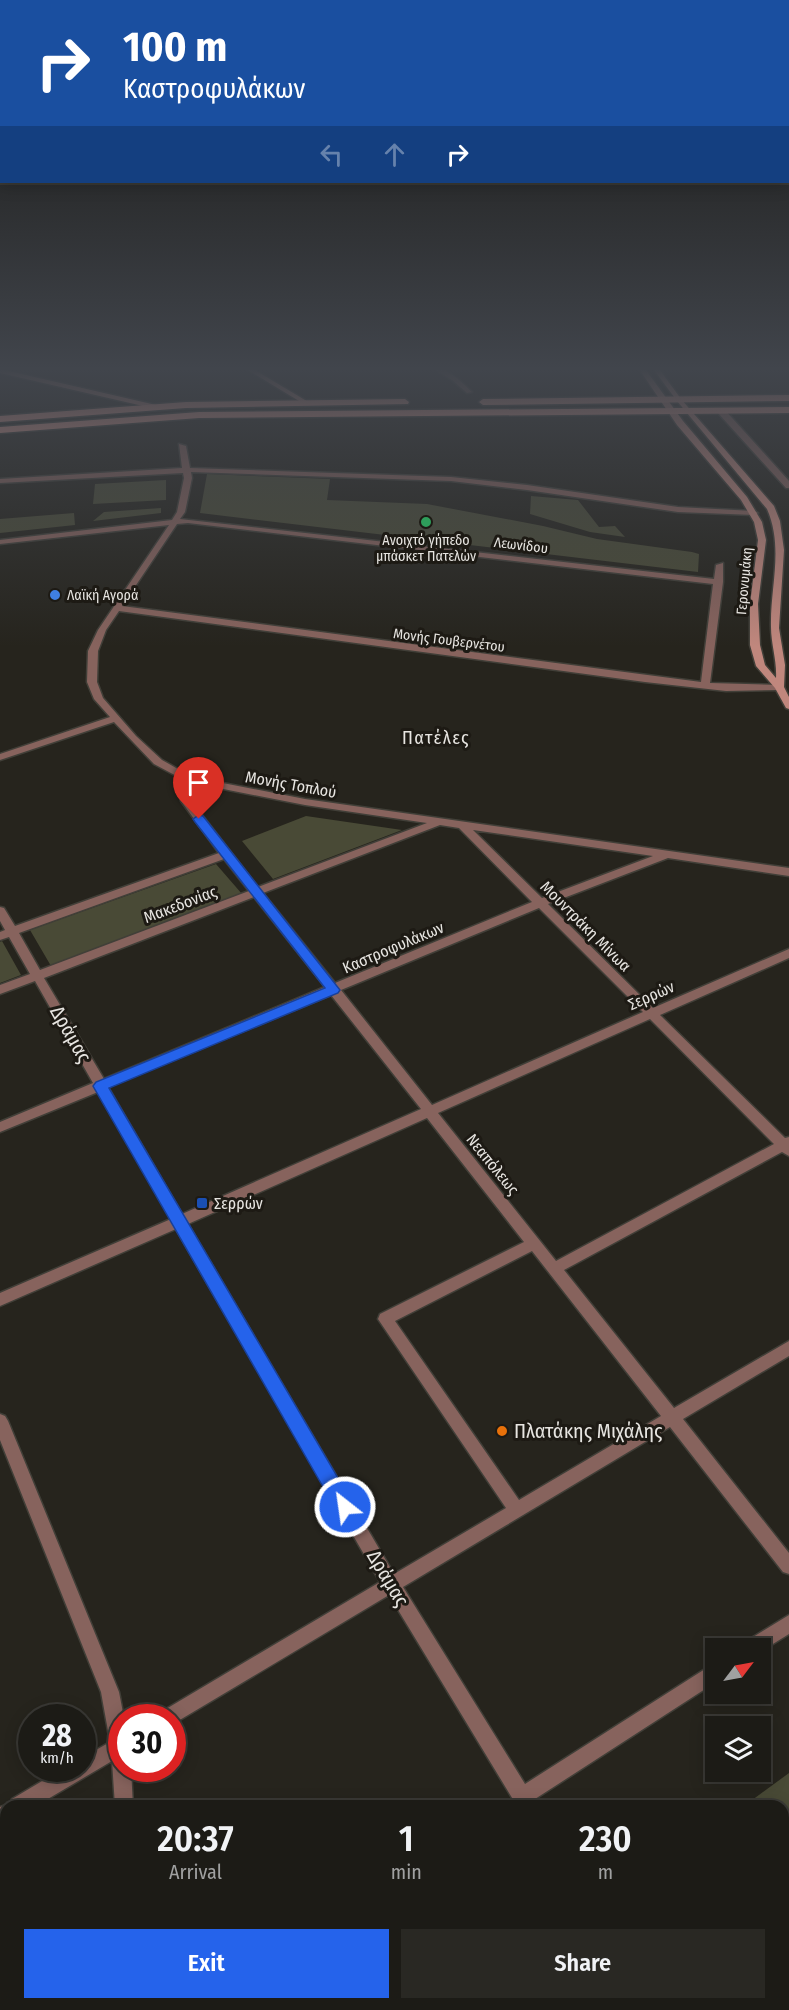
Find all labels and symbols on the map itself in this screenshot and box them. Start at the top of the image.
marker: Ανοιχτό γήπεδο μπάσκετ Πατελών [419,515,433,529]
place label: Ανοιχτό γήπεδο μπάσκετ Πατελών [376,532,476,565]
street label: Λεωνίδου [493,534,549,557]
street label: Γερονυμάκη [733,547,756,616]
place label: Λαϊκή Αγορά [67,587,138,604]
marker: Λαϊκή Αγορά [48,588,62,602]
street label: Μονής Γουβερνέτου [392,625,506,656]
district label: Πατέλες [402,727,470,749]
pin [173,757,224,819]
street label: Μονής Τοπλού [244,767,338,802]
street label: Μουντράκη Μίνωα [536,877,635,976]
street label: Μακεδονίας [141,882,220,927]
street label: Καστροφυλάκων [340,918,447,977]
street label: Σερρών [625,977,677,1014]
street label: Δράμας [45,1001,97,1067]
street label: Νεαπόλεως [462,1130,523,1199]
place label: Σερρών [214,1194,263,1213]
marker: Σερρών [195,1196,209,1210]
place label: Πλατάκης Μιχάλης [514,1419,663,1443]
marker: Πλατάκης Μιχάλης [495,1424,509,1438]
position arrow [313,1475,377,1539]
street label: Δράμας [362,1545,414,1611]
north arrow [705,1638,771,1704]
speed limit sign: 30 [108,1704,186,1782]

